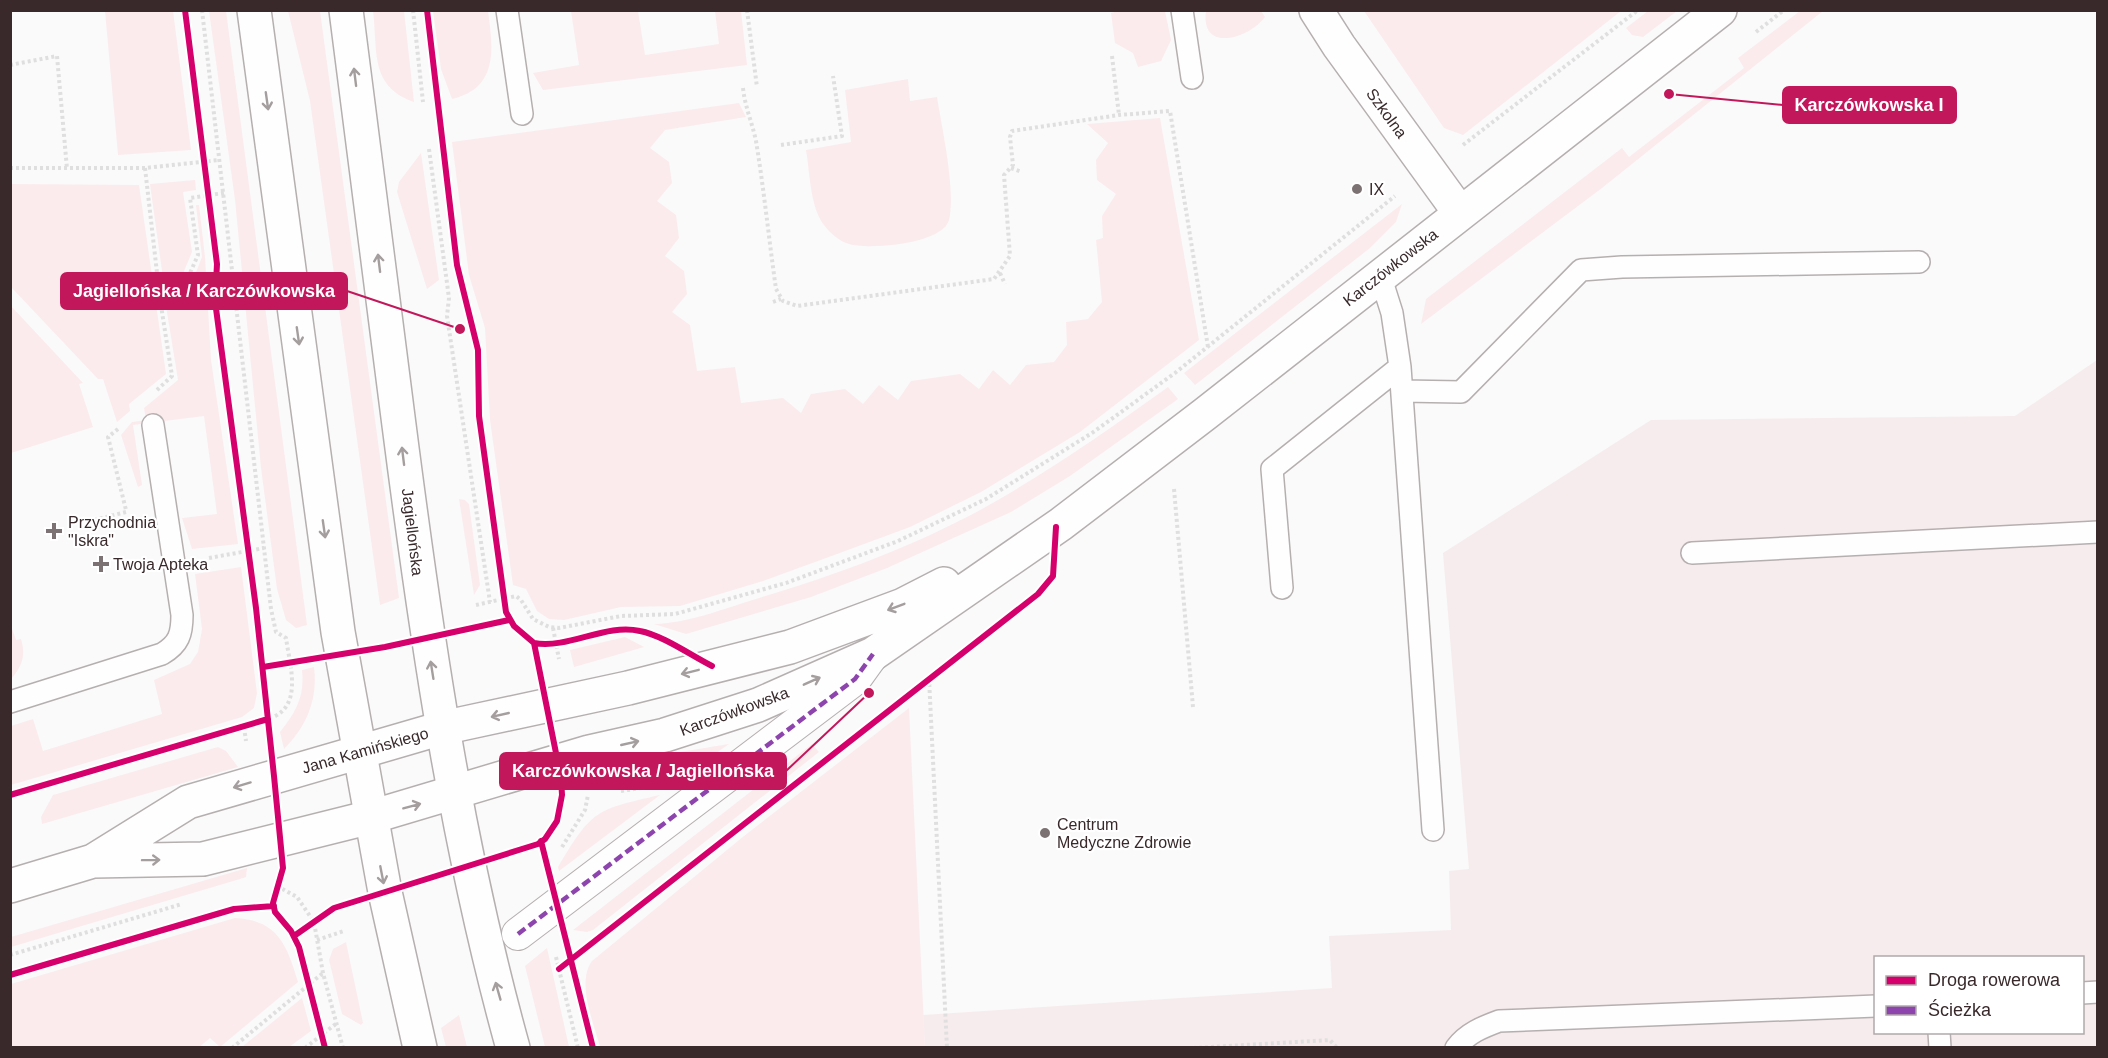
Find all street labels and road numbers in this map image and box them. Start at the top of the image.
street label: Szkolna [1363,85,1410,141]
street label: Karczówkowska [1340,225,1441,309]
street label: Jagiellońska [399,487,426,577]
street label: Karczówkowska [677,684,791,739]
street label: Jana Kamińskiego [300,724,430,777]

